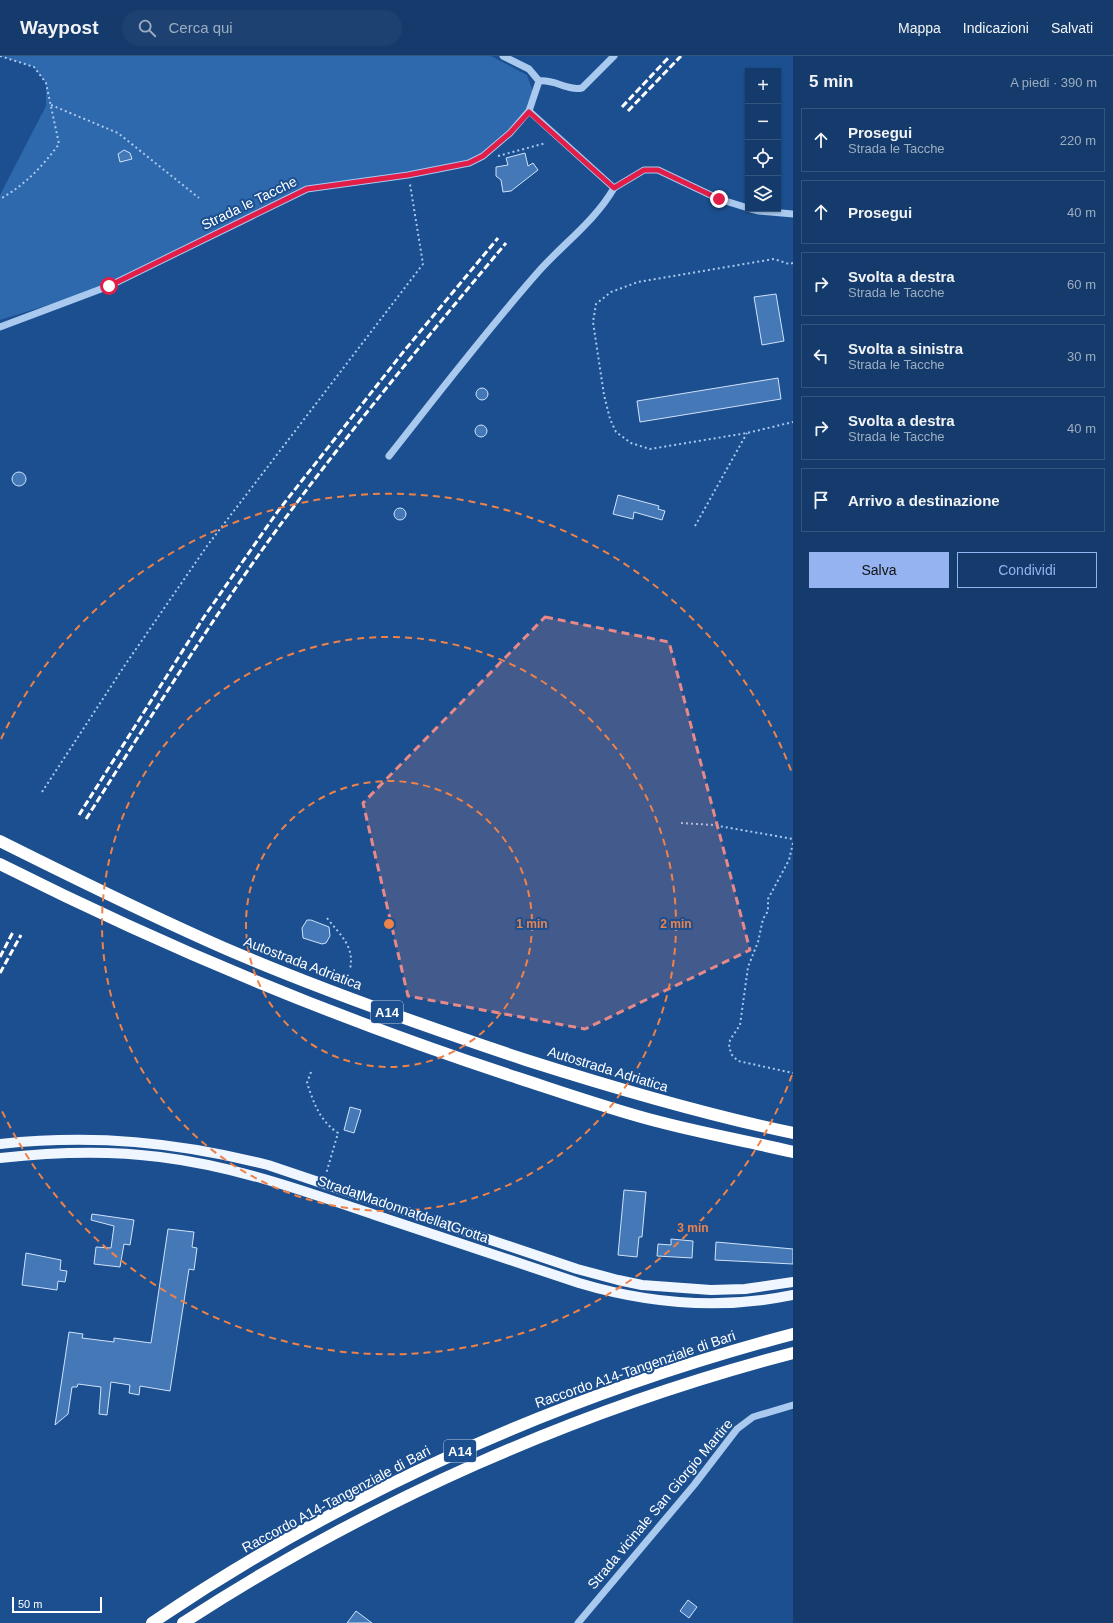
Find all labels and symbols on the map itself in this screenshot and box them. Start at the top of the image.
street label: Strada le Tacche [199,173,299,233]
route end [710,190,728,208]
route start [100,277,118,295]
centre of rings [382,917,396,931]
text: 1 min [516,917,548,931]
text: 2 min [660,917,692,931]
street label: Autostrada Adriatica [242,933,365,993]
road number: A14 [371,1001,403,1023]
street label: Autostrada Adriatica [546,1043,670,1095]
street label: Strada Madonna della Grotta [315,1172,491,1246]
text: 3 min [677,1221,709,1235]
street label: Raccordo A14-Tangenziale di Bari [533,1327,737,1411]
street label: Strada vicinale San Giorgio Martire [584,1416,736,1592]
road number: A14 [444,1440,476,1462]
street label: Raccordo A14-Tangenziale di Bari [239,1442,433,1556]
scale bar [12,1595,102,1614]

